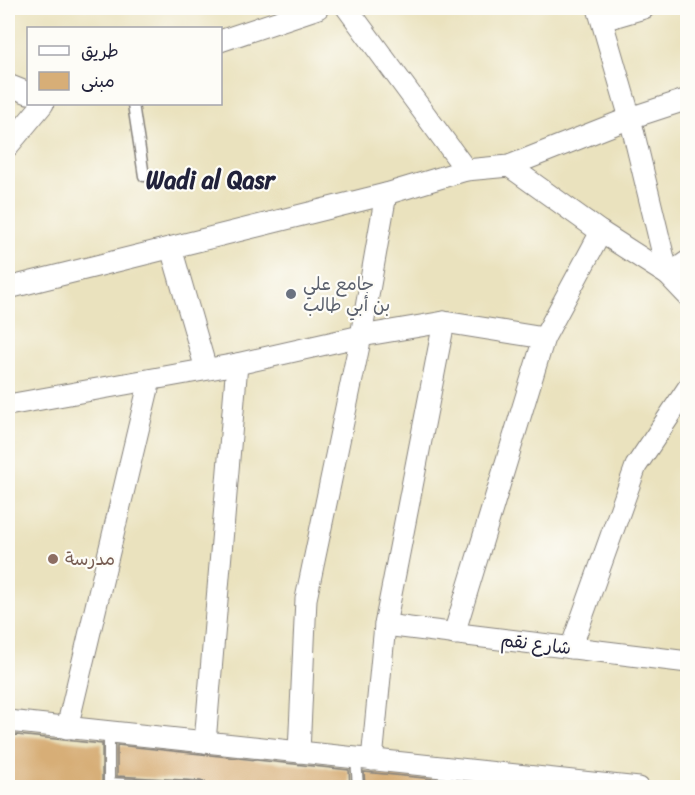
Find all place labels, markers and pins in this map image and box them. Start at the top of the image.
place label: جامع علي بن أبي طالب [303,268,390,321]
marker: جامع علي بن أبي طالب [284,287,298,301]
place label: مدرسة [65,543,115,575]
marker: مدرسة [46,552,60,566]

